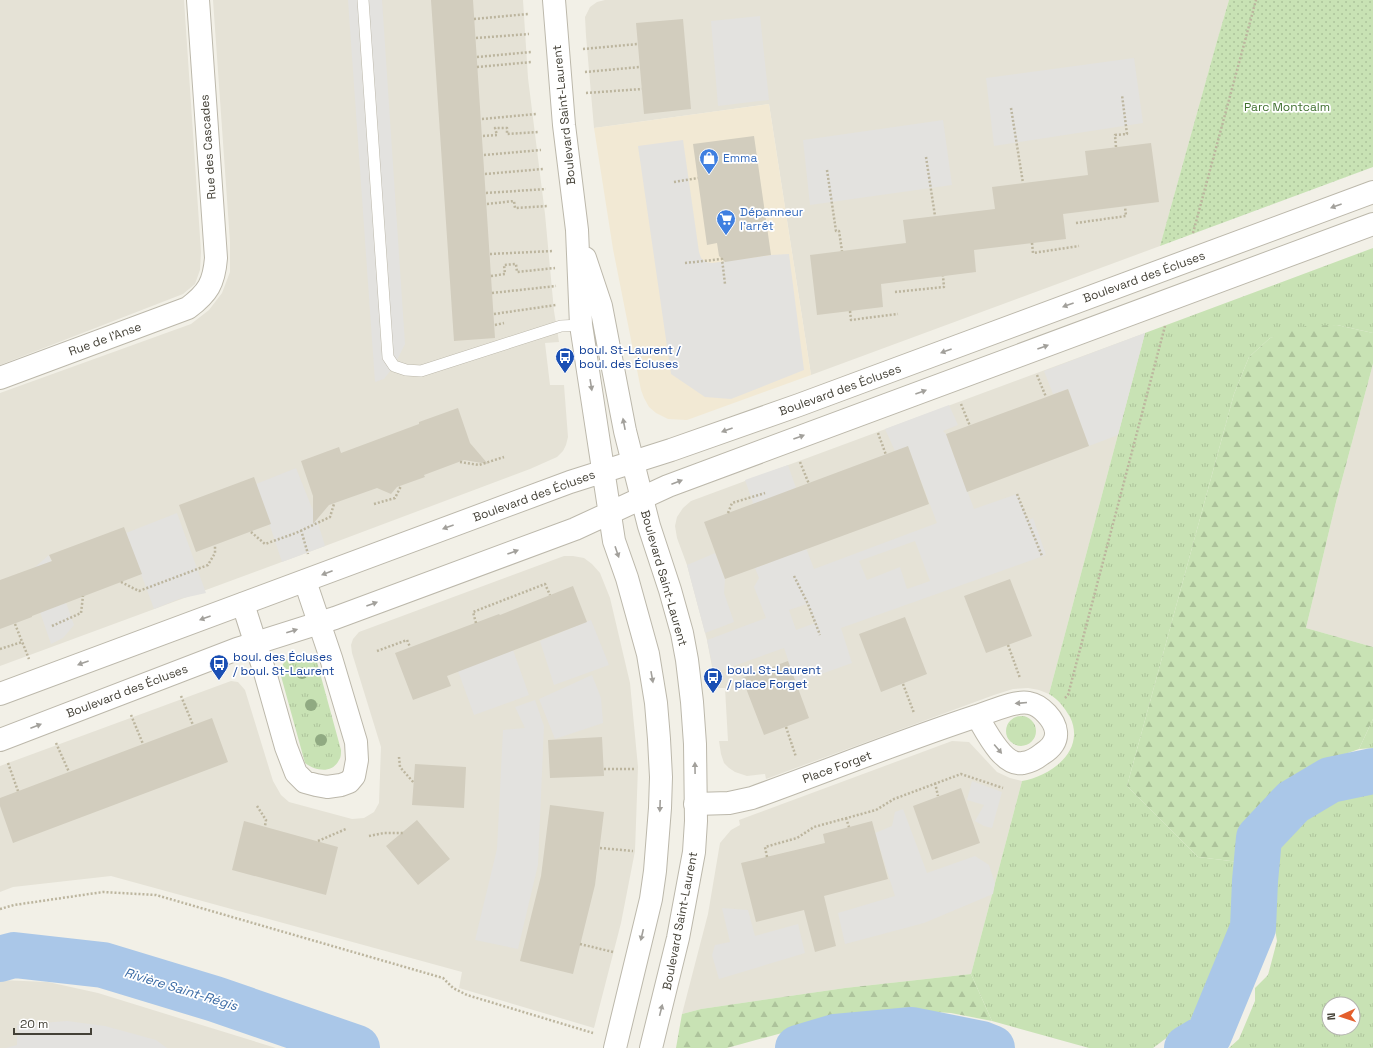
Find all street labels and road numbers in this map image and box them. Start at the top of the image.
street label: Boulevard Saint-Laurent [549,44,579,186]
street label: Rue des Cascades [196,94,220,200]
street label: Boulevard des Écluses [1081,247,1207,307]
street label: Rue de l'Anse [66,318,144,360]
street label: Boulevard des Écluses [777,360,903,420]
street label: Boulevard des Écluses [471,466,597,526]
street label: Boulevard Saint-Laurent [637,508,691,648]
street label: Boulevard des Écluses [64,660,190,722]
street label: Place Forget [800,747,874,787]
street label: Boulevard Saint-Laurent [659,850,701,992]

